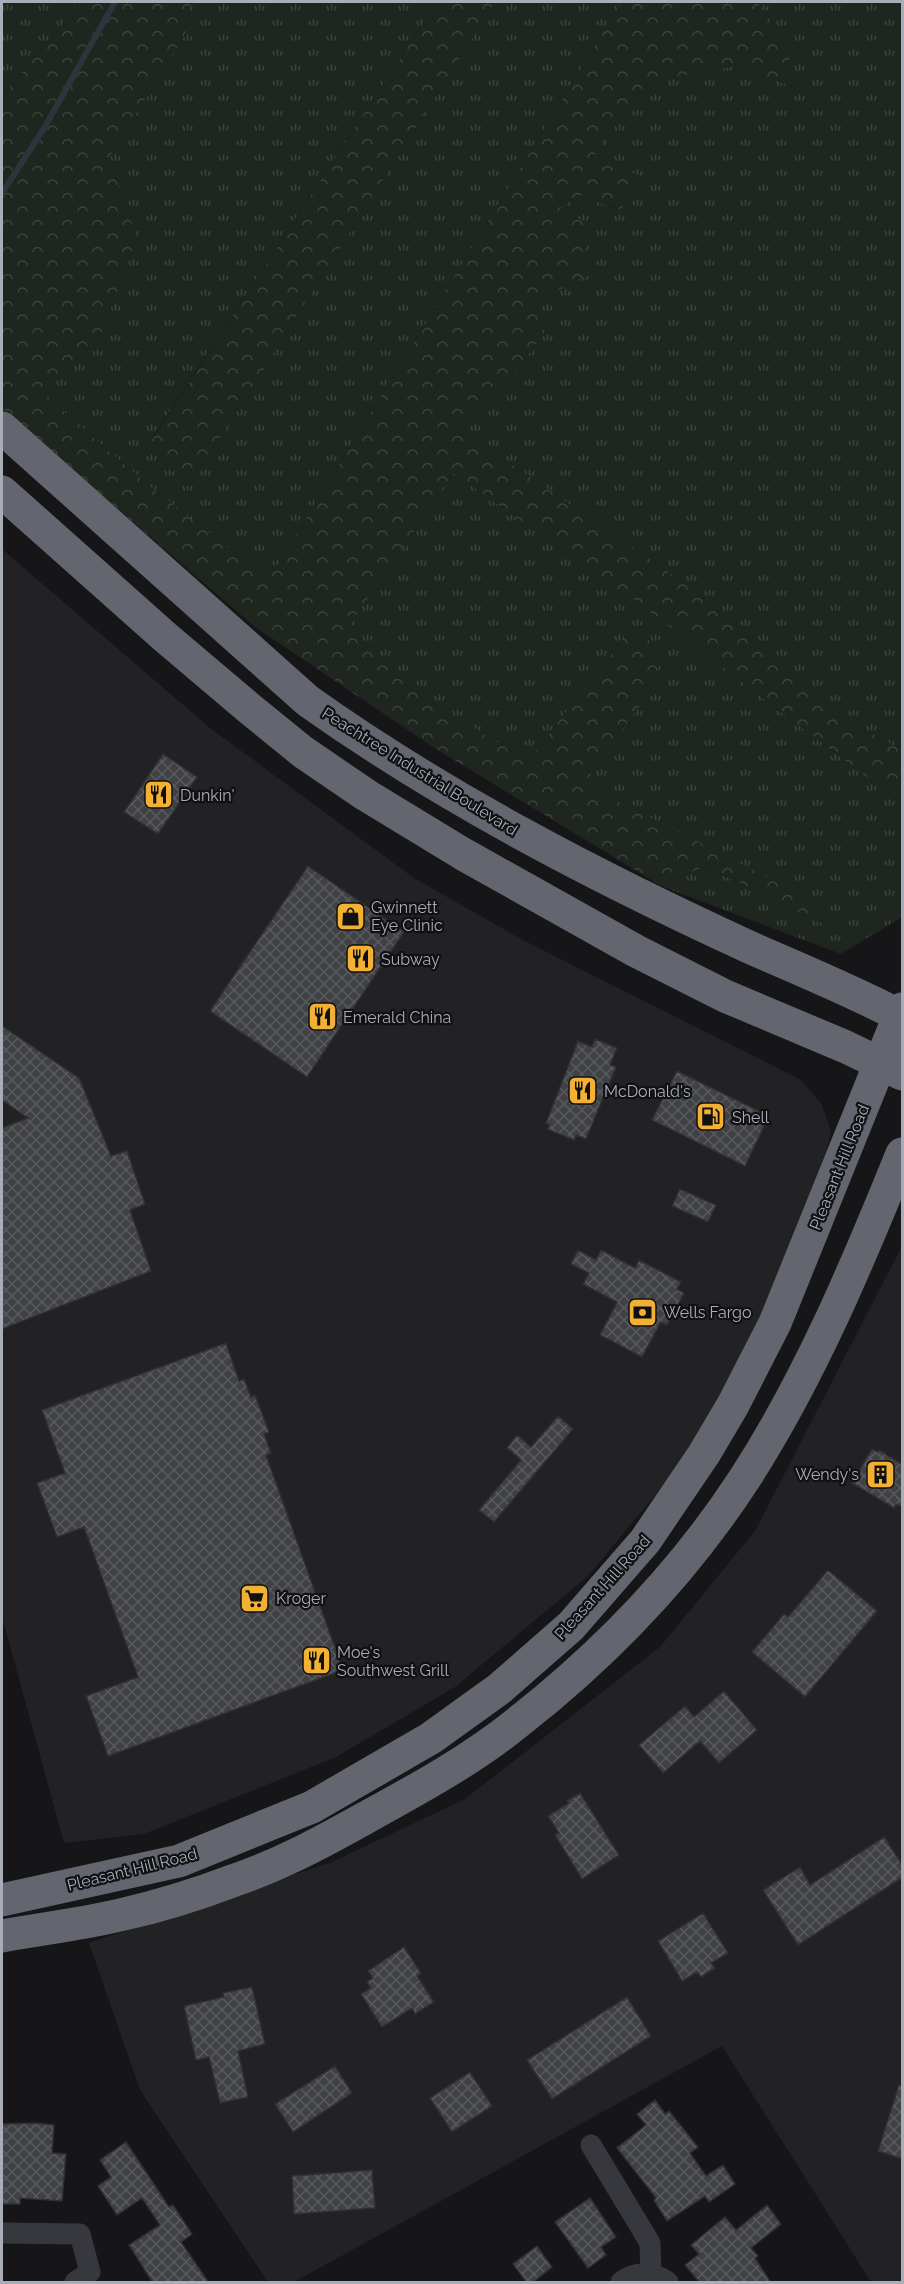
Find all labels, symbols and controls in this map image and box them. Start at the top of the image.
street label: Peachtree Industrial Boulevard [319,703,521,840]
restaurant icon: Dunkin' [143,779,175,811]
place label: Dunkin' [180,786,235,805]
place label: Gwinnett Eye Clinic [371,898,443,935]
shop icon: Gwinnett Eye Clinic [334,900,366,932]
restaurant icon: Subway [344,943,376,975]
place label: Subway [381,950,440,969]
restaurant icon: Emerald China [306,1001,338,1033]
place label: Emerald China [343,1008,451,1027]
restaurant icon: McDonald's [567,1075,599,1107]
place label: McDonald's [604,1082,691,1101]
fuel station icon: Shell [695,1101,727,1133]
street label: Pleasant Hill Road [806,1102,873,1233]
place label: Shell [732,1108,770,1127]
bank icon: Wells Fargo [627,1296,659,1328]
place label: Wells Fargo [664,1303,751,1322]
building icon: Wendy's [864,1458,896,1490]
place label: Wendy's [795,1465,859,1484]
street label: Pleasant Hill Road [551,1531,654,1643]
supermarket icon: Kroger [239,1582,271,1614]
place label: Kroger [276,1589,326,1608]
place label: Moe's Southwest Grill [337,1643,449,1680]
restaurant icon: Moe's Southwest Grill [300,1645,332,1677]
street label: Pleasant Hill Road [65,1844,199,1895]

